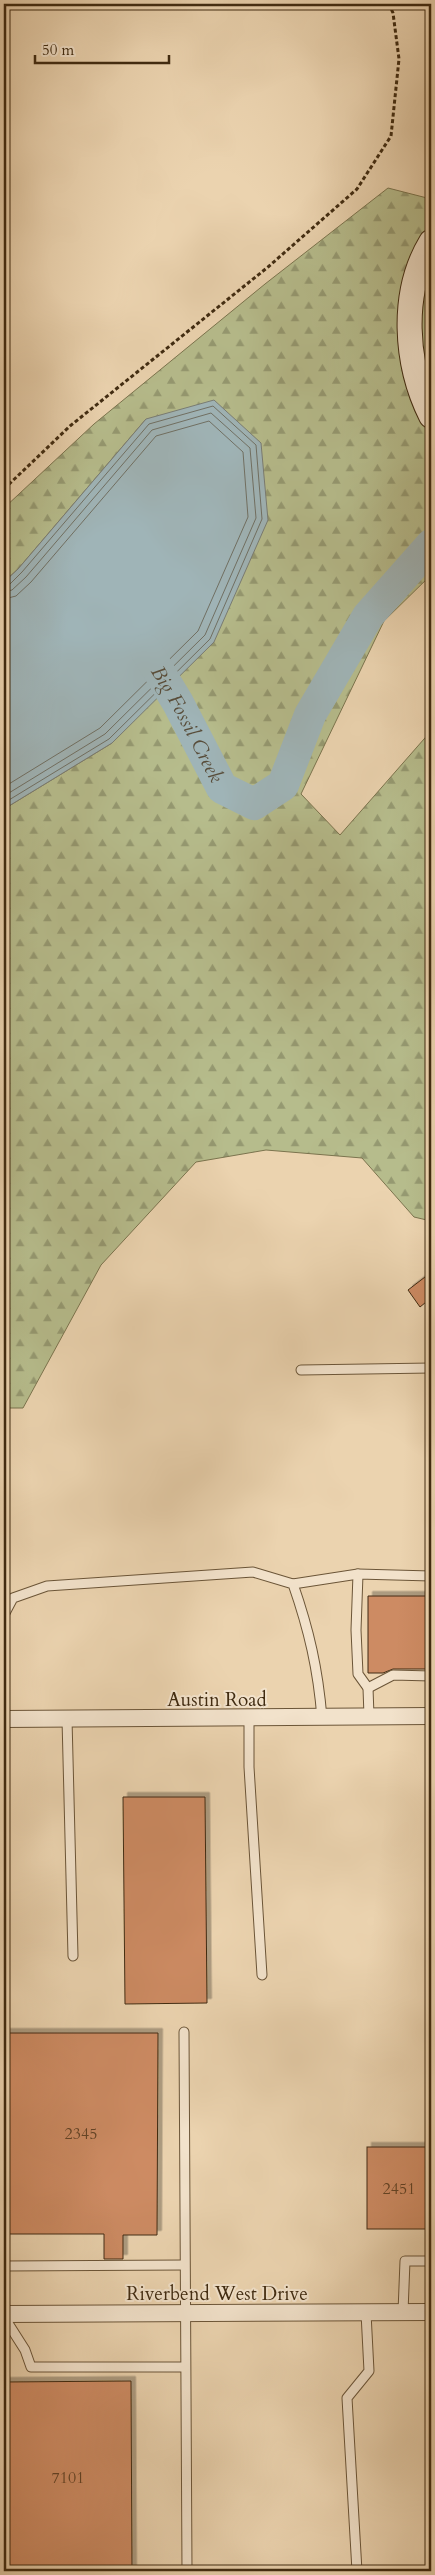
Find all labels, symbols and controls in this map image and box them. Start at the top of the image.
scale bar [35,32,169,64]
text: 50 m [42,40,74,60]
water label: Big Fossil Creek [145,661,230,787]
street label: Austin Road [167,1687,267,1713]
house number: 2345 [65,2123,97,2145]
house number: 2451 [383,2178,415,2200]
street label: Riverbend West Drive [126,2281,308,2307]
house number: 7101 [52,2467,84,2489]

